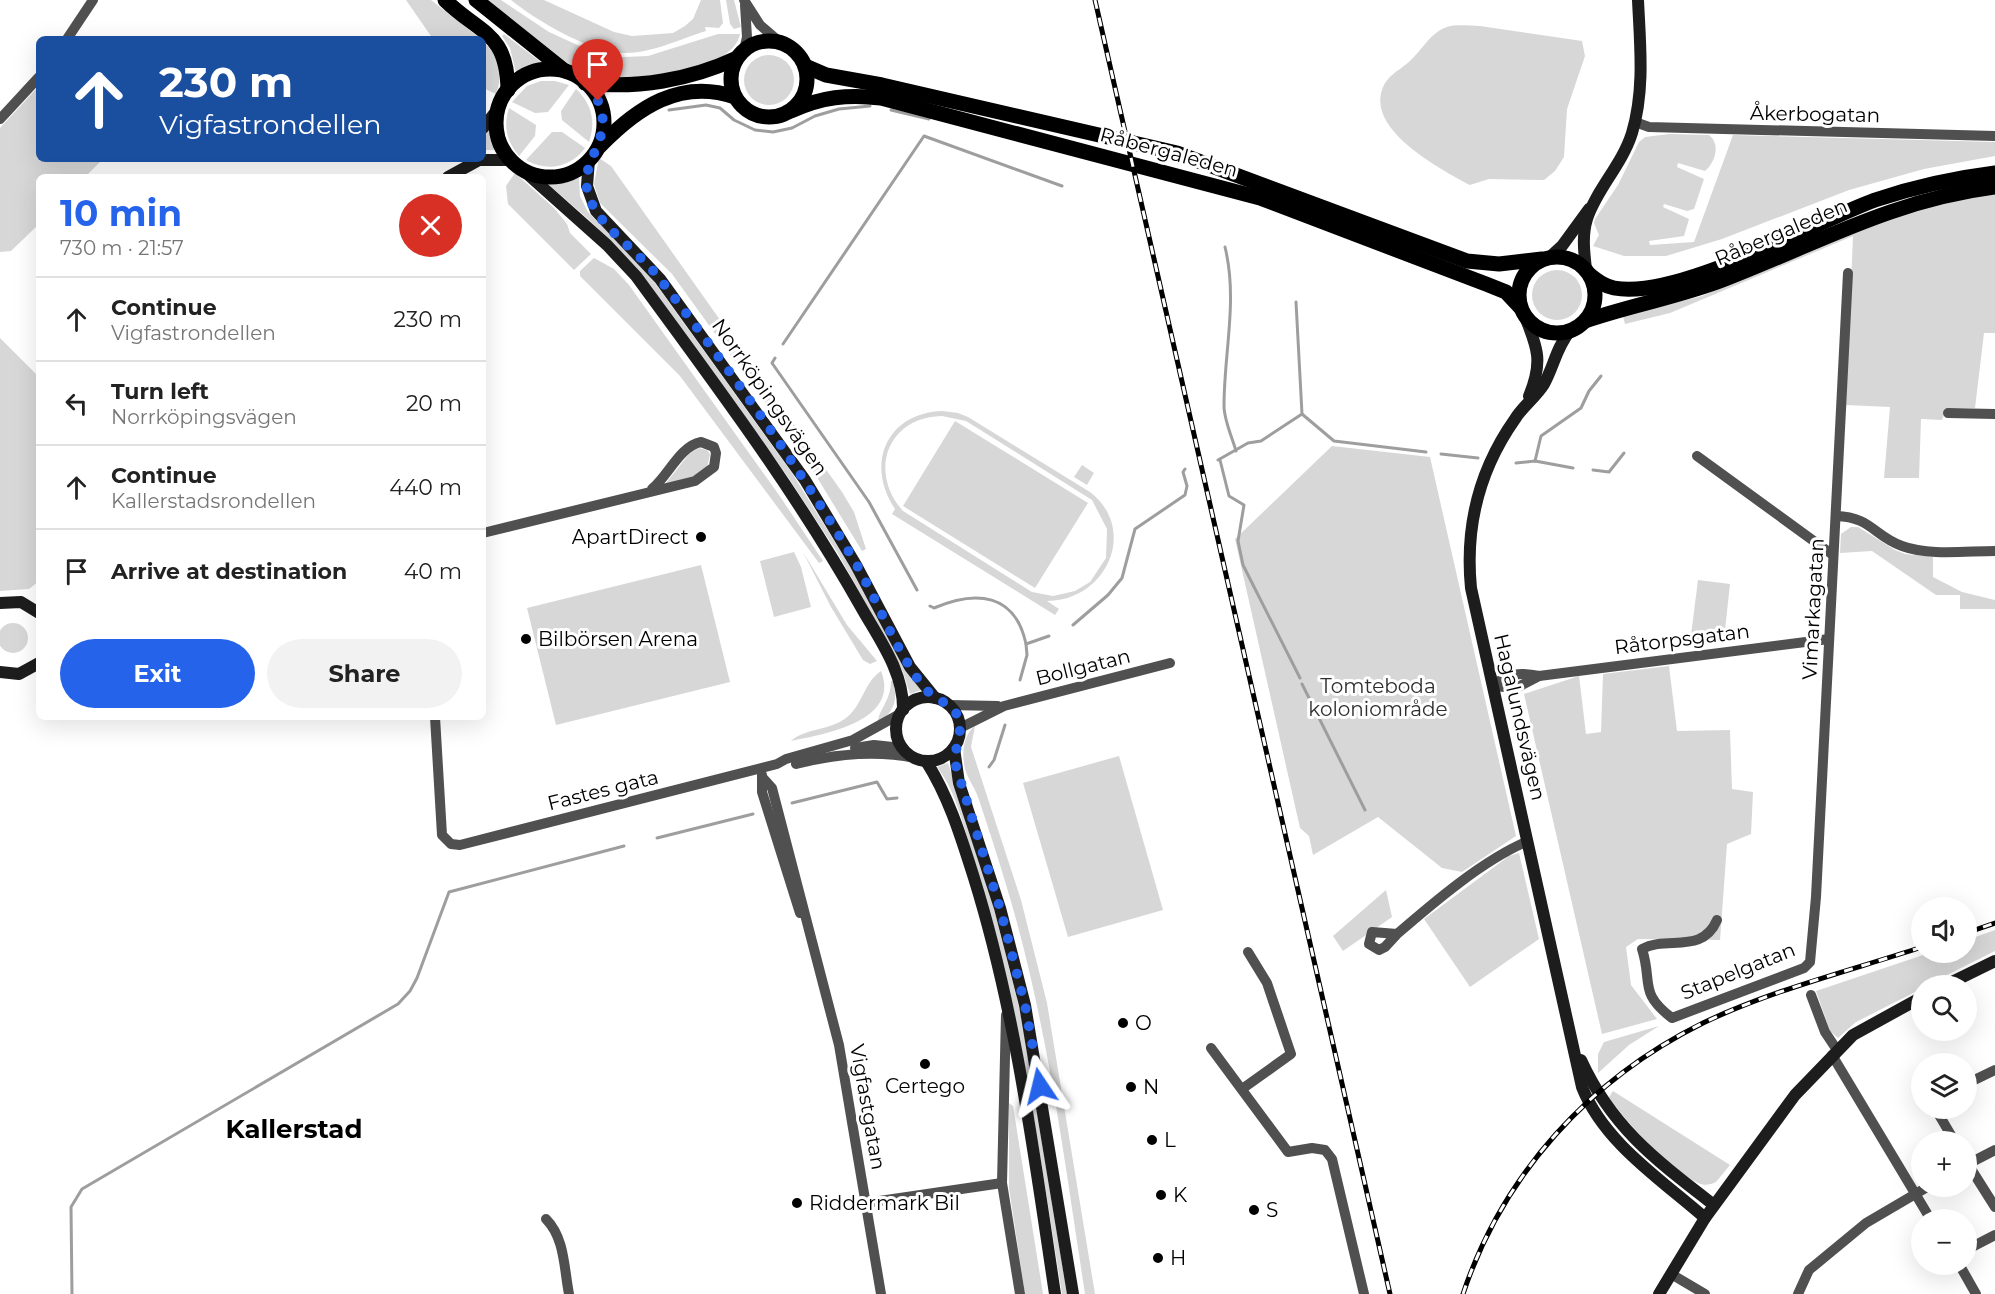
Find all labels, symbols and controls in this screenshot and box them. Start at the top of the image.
pin [572,39,623,101]
icon: arrive [581,48,614,81]
text: 230 m [159,56,293,108]
icon: ahead [60,60,138,138]
street label: Åkerbogatan [1750,100,1880,127]
text: Vigfastrondellen [159,108,381,141]
street label: Råbergaleden [1097,122,1241,182]
text: 10 min [60,191,182,235]
street label: Råbergaleden [1711,193,1851,271]
button: close [399,194,462,257]
text: 730 m · 21:57 [60,236,184,260]
text: Continue [111,294,217,321]
icon: ahead [60,303,93,336]
text: 230 m [393,306,462,333]
street label: Norrköpingsvägen [707,314,833,480]
text: Vigfastrondellen [111,321,276,345]
text: Turn left [111,378,209,405]
icon: left [60,387,93,420]
text: 20 m [406,390,462,417]
text: Norrköpingsvägen [111,405,297,429]
text: Continue [111,462,217,489]
icon: ahead [60,471,93,504]
text: 440 m [389,474,462,501]
text: Kallerstadsrondellen [111,489,316,513]
place label: ApartDirect [572,525,689,549]
marker: ApartDirect [694,530,708,544]
street label: Vimarkagatan [1797,537,1829,681]
icon: arrive [60,555,93,588]
text: Arrive at destination [111,558,347,585]
text: 40 m [404,558,462,585]
street label: Råtorpsgatan [1613,619,1751,659]
place label: Bilbörsen Arena [538,627,698,651]
street label: Hagalundsvägen [1489,631,1551,803]
marker: Bilbörsen Arena [519,632,533,646]
button: Exit [60,639,255,708]
button: Share [267,639,462,708]
street label: Bollgatan [1033,644,1133,690]
park label: Tomteboda koloniområde [1308,674,1448,721]
street label: Fastes gata [545,765,661,815]
map controls [1911,897,1977,1275]
button: sound [1911,897,1977,963]
street label: Stapelgatan [1677,937,1799,1005]
button: search [1911,975,1977,1041]
place label: O [1135,1011,1152,1035]
marker: O [1116,1016,1130,1030]
street label: Vigfastgatan [845,1042,891,1172]
button: layers [1911,1053,1977,1119]
position arrow [1008,1054,1072,1118]
marker: Certego [918,1057,932,1071]
place label: Certego [885,1074,965,1098]
place label: N [1143,1075,1159,1099]
marker: N [1124,1080,1138,1094]
district label: Kallerstad [225,1113,363,1145]
place label: L [1164,1128,1176,1152]
button: + [1911,1131,1977,1197]
marker: L [1145,1133,1159,1147]
place label: K [1173,1183,1188,1207]
marker: K [1154,1188,1168,1202]
place label: Riddermark Bil [809,1191,960,1215]
marker: Riddermark Bil [790,1196,804,1210]
place label: S [1266,1198,1278,1222]
marker: S [1247,1203,1261,1217]
button: − [1911,1209,1977,1275]
place label: H [1170,1246,1186,1270]
marker: H [1151,1251,1165,1265]

